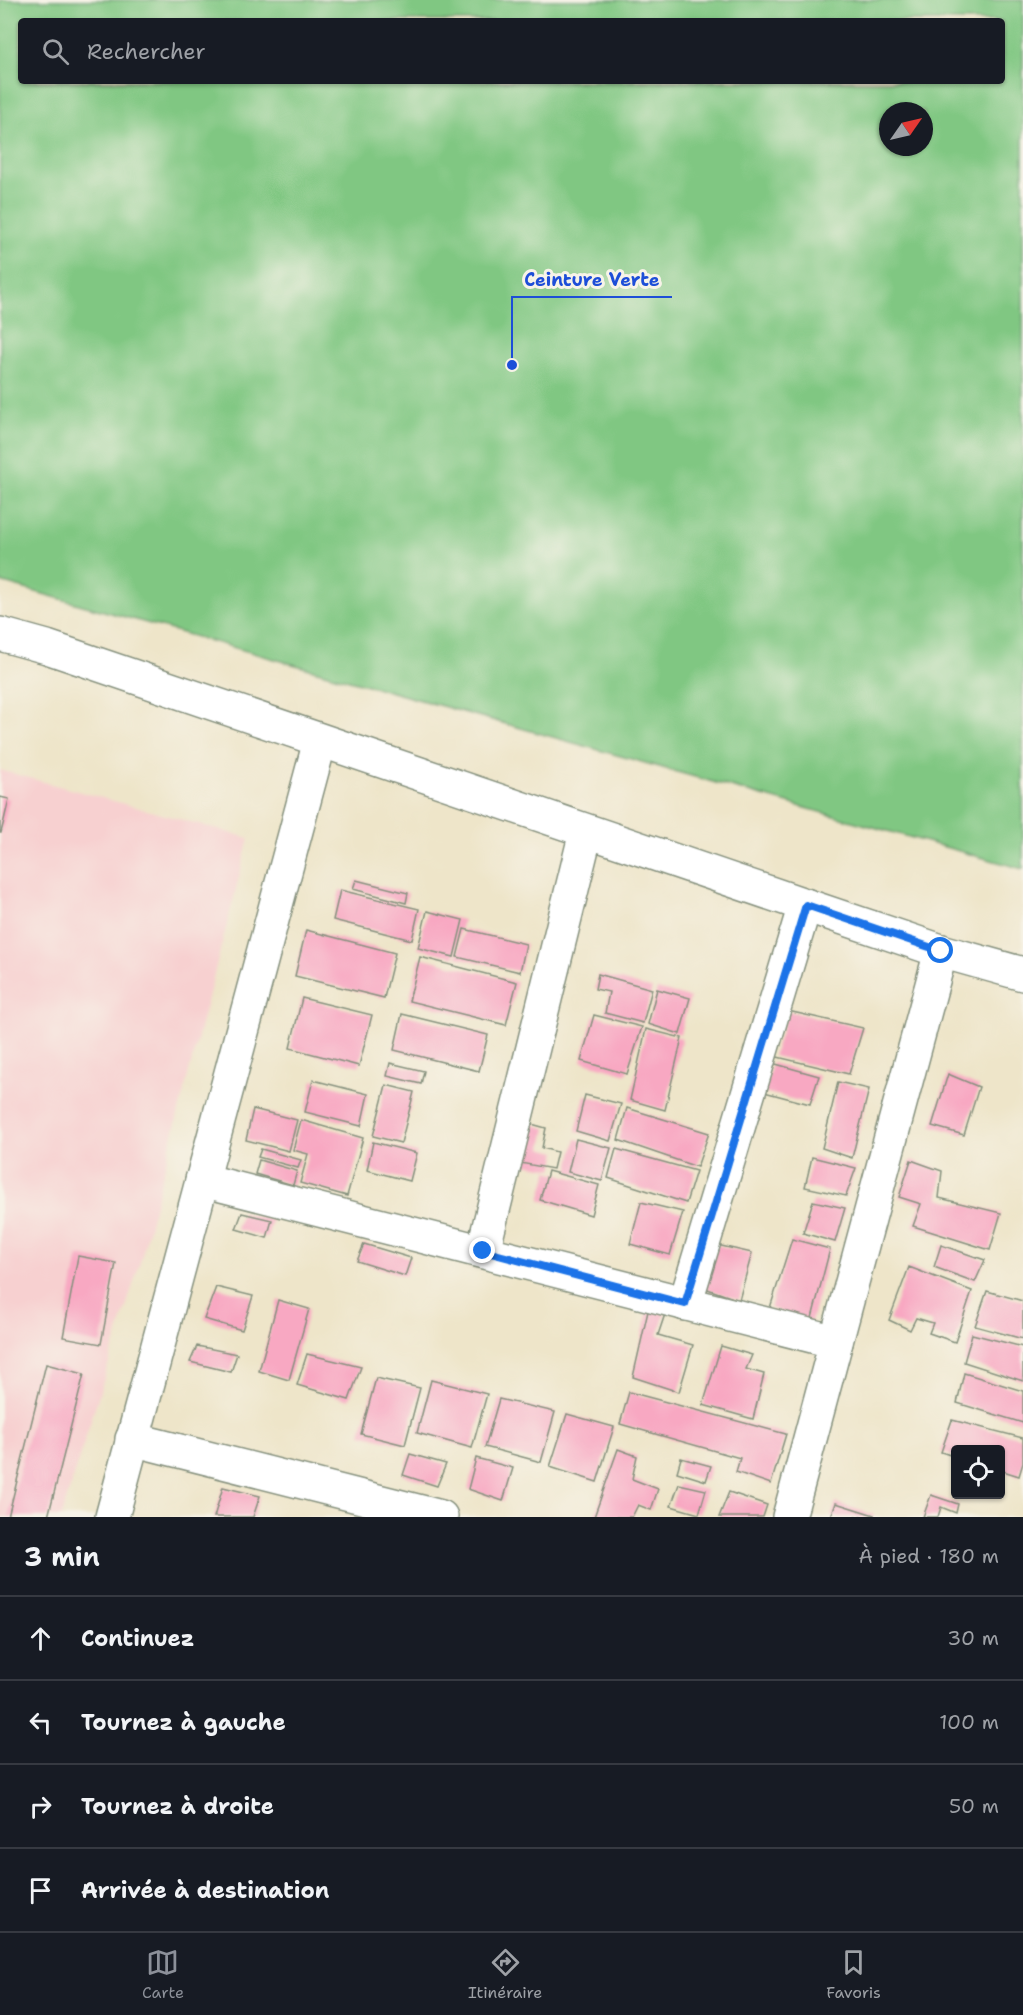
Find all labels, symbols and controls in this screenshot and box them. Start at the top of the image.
search box [18,18,1005,84]
icon: search [39,35,72,68]
text: Rechercher [87,37,206,66]
north arrow [879,102,933,156]
callout: Ceinture Verte [512,261,672,297]
text: Ceinture Verte [524,268,660,292]
route start [927,937,953,963]
route end [469,1237,495,1263]
map controls [951,1445,1005,1499]
button: locate [951,1445,1005,1499]
text: 3 min [24,1539,100,1574]
text: À pied · 180 m [858,1543,999,1569]
icon: ahead [24,1622,57,1655]
text: Continuez [81,1624,194,1653]
text: 30 m [947,1625,999,1651]
icon: left [24,1706,57,1739]
text: Tournez à gauche [81,1708,286,1737]
text: 100 m [939,1709,999,1735]
icon: right [24,1790,57,1823]
text: Tournez à droite [81,1792,274,1821]
text: 50 m [949,1793,999,1819]
icon: arrive [24,1874,57,1907]
text: Arrivée à destination [81,1876,329,1905]
tab: Carte [142,1946,184,2003]
tab: Itinéraire [468,1946,542,2003]
tab: Favoris [826,1946,881,2003]

